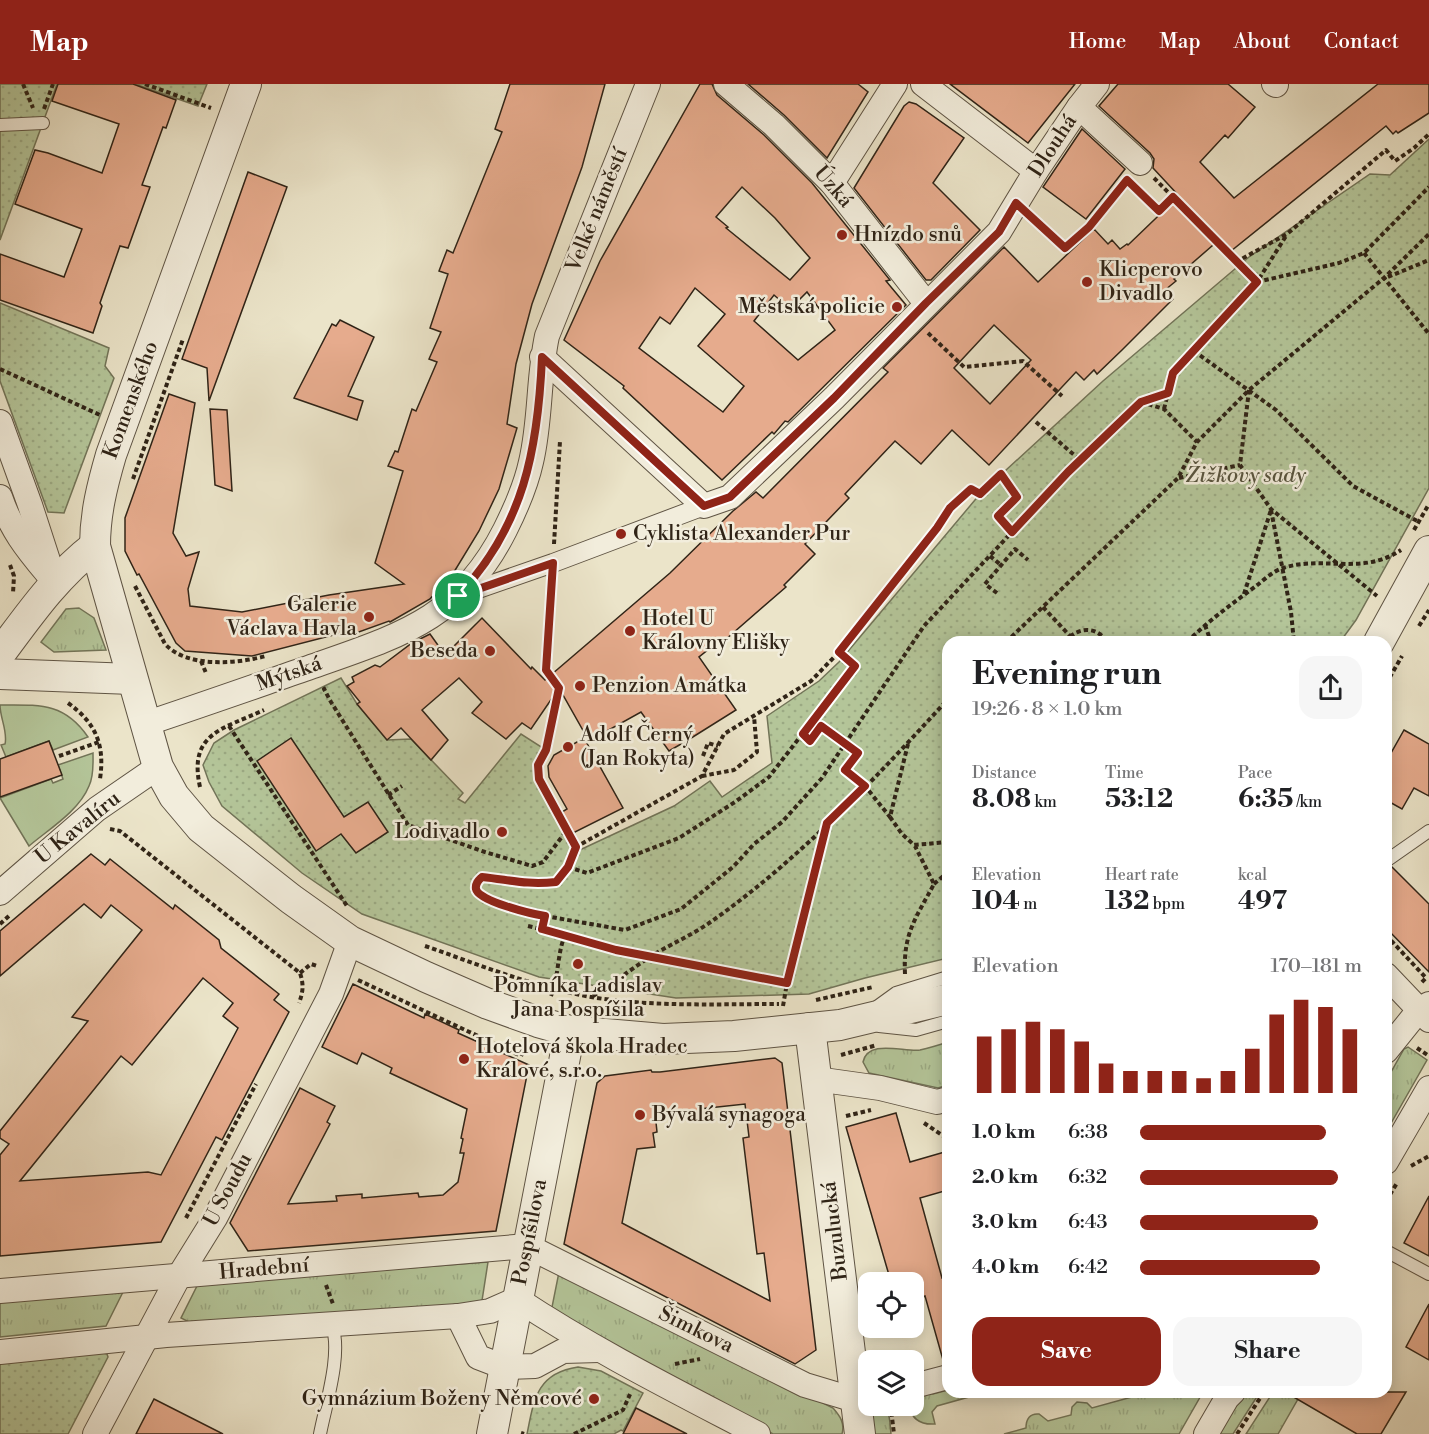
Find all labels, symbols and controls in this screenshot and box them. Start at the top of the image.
text: Map [30,25,89,60]
text: Home [1069,29,1126,55]
text: Map [1159,29,1201,55]
text: About [1234,29,1291,55]
text: Contact [1324,29,1399,55]
street label: Dlouhá [1023,109,1083,182]
street label: Velké náměstí [560,143,634,277]
street label: Úzká [808,159,861,214]
place label: Hnízdo snů [854,222,962,248]
marker: Hnízdo snů [835,228,849,242]
place label: Klicperovo Divadlo [1099,257,1203,307]
marker: Klicperovo Divadlo [1080,275,1094,289]
place label: Městská policie [738,294,885,320]
marker: Městská policie [890,300,904,314]
street label: Komenského [98,338,164,462]
park label: Žižkovy sady [1186,460,1307,489]
place label: Cyklista Alexander Pur [633,521,850,547]
marker: Cyklista Alexander Pur [614,527,628,541]
pin [432,570,483,621]
icon: arrive [441,579,474,612]
place label: Galerie Václava Havla [225,592,357,642]
place label: Hotel U Královny Elišky [642,606,790,656]
marker: Galerie Václava Havla [362,610,376,624]
marker: Hotel U Královny Elišky [623,624,637,638]
place label: Beseda [409,638,478,664]
marker: Beseda [483,644,497,658]
street label: Mýtská [253,651,326,697]
text: Evening run [972,654,1161,695]
button: share [1299,656,1362,719]
place label: Penzion Amátka [592,673,747,699]
marker: Penzion Amátka [573,679,587,693]
text: 19:26 · 8 × 1.0 km [972,697,1122,722]
place label: Adolf Černý (Jan Rokyta) [579,719,695,772]
marker: Adolf Černý (Jan Rokyta) [561,740,575,754]
text: Distance [972,763,1037,783]
text: Time [1105,763,1144,783]
text: Pace [1238,763,1272,783]
text: 8.08 [972,783,1031,815]
text: 53:12 [1105,783,1173,815]
text: 6:35 [1238,783,1293,815]
street label: U Kavalíru [30,786,126,870]
text: km [1031,792,1057,812]
text: /km [1293,792,1322,812]
place label: Lodivadlo [394,819,490,845]
marker: Lodivadlo [495,825,509,839]
text: Elevation [972,865,1041,885]
text: Heart rate [1105,865,1179,885]
text: kcal [1238,865,1267,885]
text: 104 [972,885,1020,917]
text: 132 [1105,885,1149,917]
text: 497 [1238,885,1287,917]
text: m [1020,894,1037,914]
text: bpm [1149,894,1185,914]
text: Elevation [972,954,1059,979]
text: 170–181 m [1270,954,1362,979]
marker: Pomníka Ladislav Jana Pospíšila [571,957,585,971]
place label: Pomníka Ladislav Jana Pospíšila [494,973,663,1023]
place label: Hotelová škola Hradec Králové, s.r.o. [476,1034,688,1084]
marker: Hotelová škola Hradec Králové, s.r.o. [457,1052,471,1066]
place label: Bývalá synagoga [651,1102,806,1128]
marker: Bývalá synagoga [633,1108,647,1122]
text: 1.0 km [972,1120,1036,1145]
text: 6:38 [1068,1120,1108,1145]
street label: U Soudu [198,1149,258,1231]
text: 2.0 km [972,1165,1038,1190]
text: 6:32 [1068,1165,1107,1190]
street label: Pospíšilova [507,1176,553,1287]
street label: Buzulucká [816,1180,854,1283]
text: 3.0 km [972,1210,1038,1235]
text: 6:43 [1068,1210,1108,1235]
street label: Hradební [218,1252,311,1286]
text: 4.0 km [972,1255,1039,1280]
text: 6:42 [1068,1255,1108,1280]
map controls [858,1272,924,1416]
button: locate [858,1272,924,1338]
street label: Šimkova [654,1298,740,1359]
button: Save [972,1317,1161,1386]
button: Share [1173,1317,1362,1386]
button: layers [858,1350,924,1416]
place label: Gymnázium Boženy Němcové [302,1386,582,1412]
marker: Gymnázium Boženy Němcové [587,1392,601,1406]

